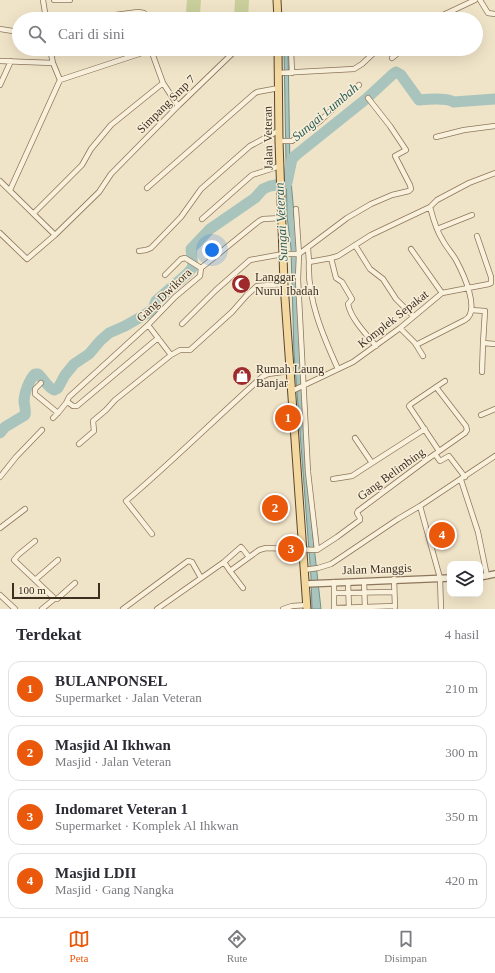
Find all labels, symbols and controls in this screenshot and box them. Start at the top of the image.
search box [12,12,483,56]
icon: search [26,23,48,45]
text: Cari di sini [58,26,125,42]
street label: Simpang Smp 7 [134,72,198,136]
water label: Sungai Lumbah [289,80,361,144]
street label: Jalan Veteran [260,106,276,170]
water label: Sungai Veteran [271,182,291,262]
your location [202,240,222,260]
street label: Gang Dwikora [134,265,195,325]
place label: Langgar Nurul Ibadah [255,270,319,298]
mosque icon: Langgar Nurul Ibadah [230,273,252,295]
street label: Komplek Sepakat [355,287,432,351]
place label: Rumah Laung Banjar [256,362,324,390]
shop icon: Rumah Laung Banjar [231,365,253,387]
pin: 1 [275,403,301,433]
street label: Gang Belimbing [355,445,427,503]
pin: 2 [262,493,288,523]
pin: 4 [429,520,455,550]
pin: 3 [278,534,304,564]
street label: Jalan Manggis [342,561,412,577]
map controls [447,561,483,597]
button: layers [447,561,483,597]
scale bar [12,581,100,600]
text: 100 m [18,584,46,596]
text: Terdekat [16,625,82,644]
text: 4 hasil [445,627,479,642]
text: BULANPONSEL [55,673,168,689]
text: 1 [27,681,33,696]
text: 210 m [445,681,478,696]
text: Supermarket · Jalan Veteran [55,690,202,705]
text: Masjid Al Ikhwan [55,737,171,753]
text: 2 [27,745,33,760]
text: 300 m [445,745,478,760]
text: Masjid · Jalan Veteran [55,754,171,769]
text: Indomaret Veteran 1 [55,801,188,817]
text: 3 [27,809,33,824]
text: 350 m [445,809,478,824]
text: Supermarket · Komplek Al Ihkwan [55,818,238,833]
text: Masjid LDII [55,865,136,881]
text: 4 [27,873,33,888]
text: 420 m [445,873,478,888]
text: Masjid · Gang Nangka [55,882,174,897]
tab: Peta [68,928,90,964]
tab: Rute [226,928,248,964]
tab: Disimpan [384,928,427,964]

